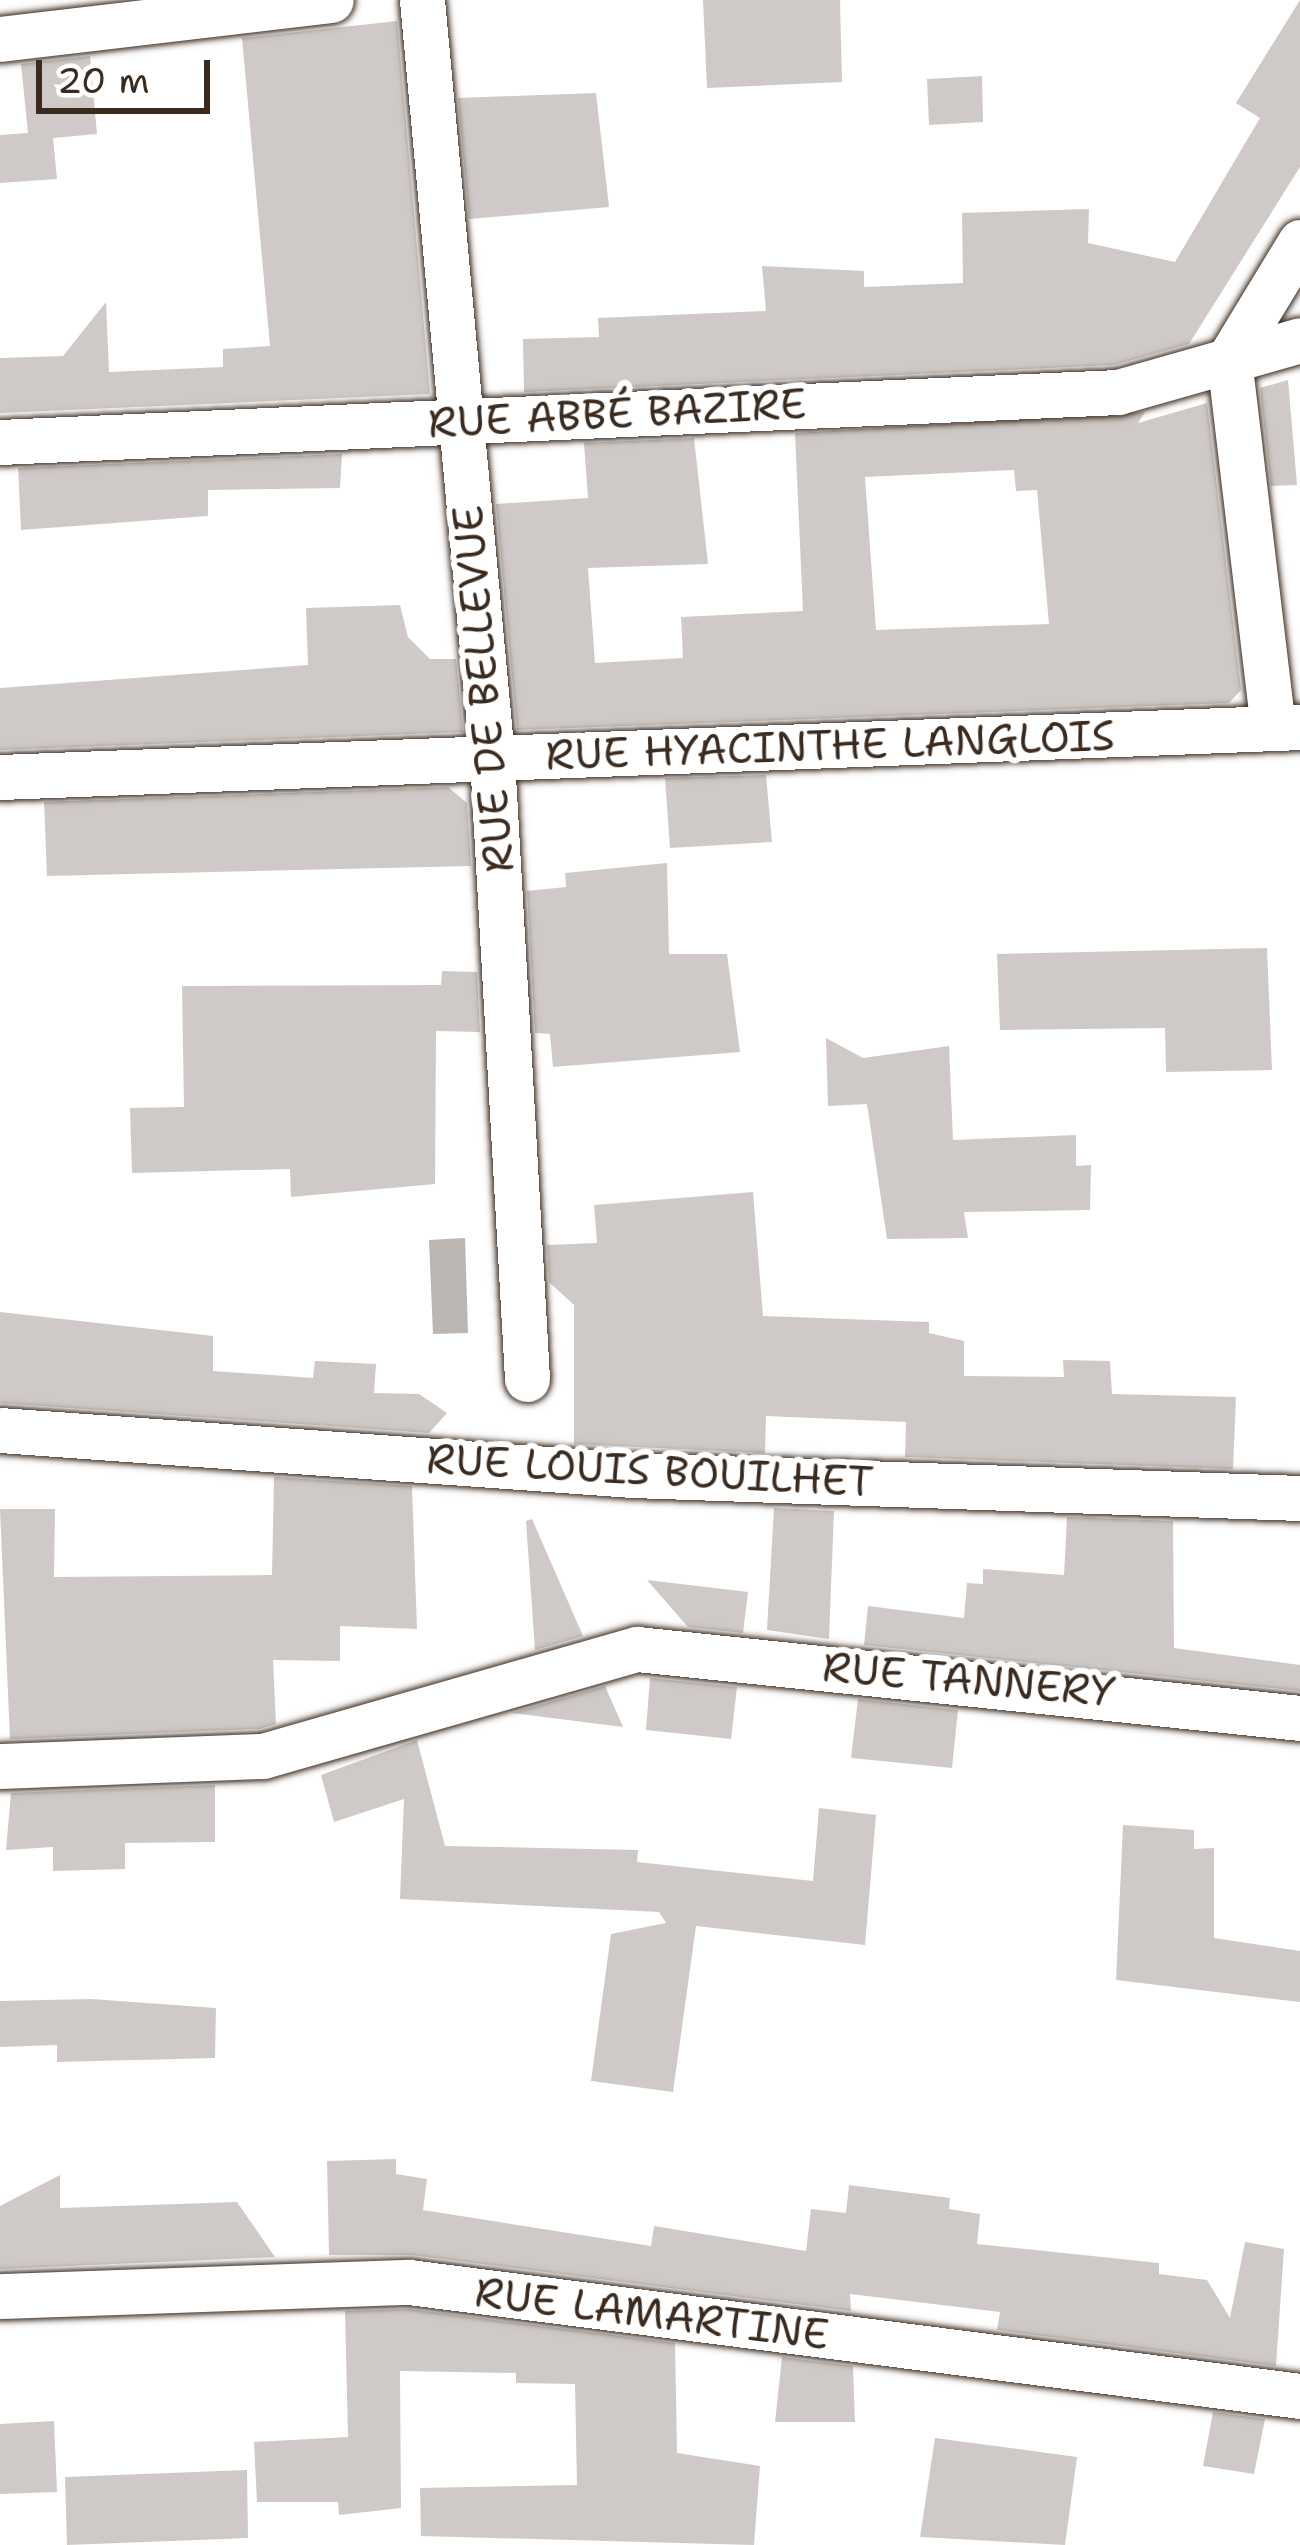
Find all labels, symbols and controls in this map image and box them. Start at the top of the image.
scale bar [42,36,216,110]
text: 20 m [57,56,150,105]
street label: RUE ABBÉ BAZIRE [427,378,807,448]
street label: RUE DE BELLEVUE [442,503,524,875]
street label: RUE HYACINTHE LANGLOIS [545,710,1115,780]
street label: RUE LOUIS BOUILHET [425,1433,875,1507]
street label: RUE TANNERY [820,1641,1118,1717]
street label: RUE LAMARTINE [472,2266,832,2360]

